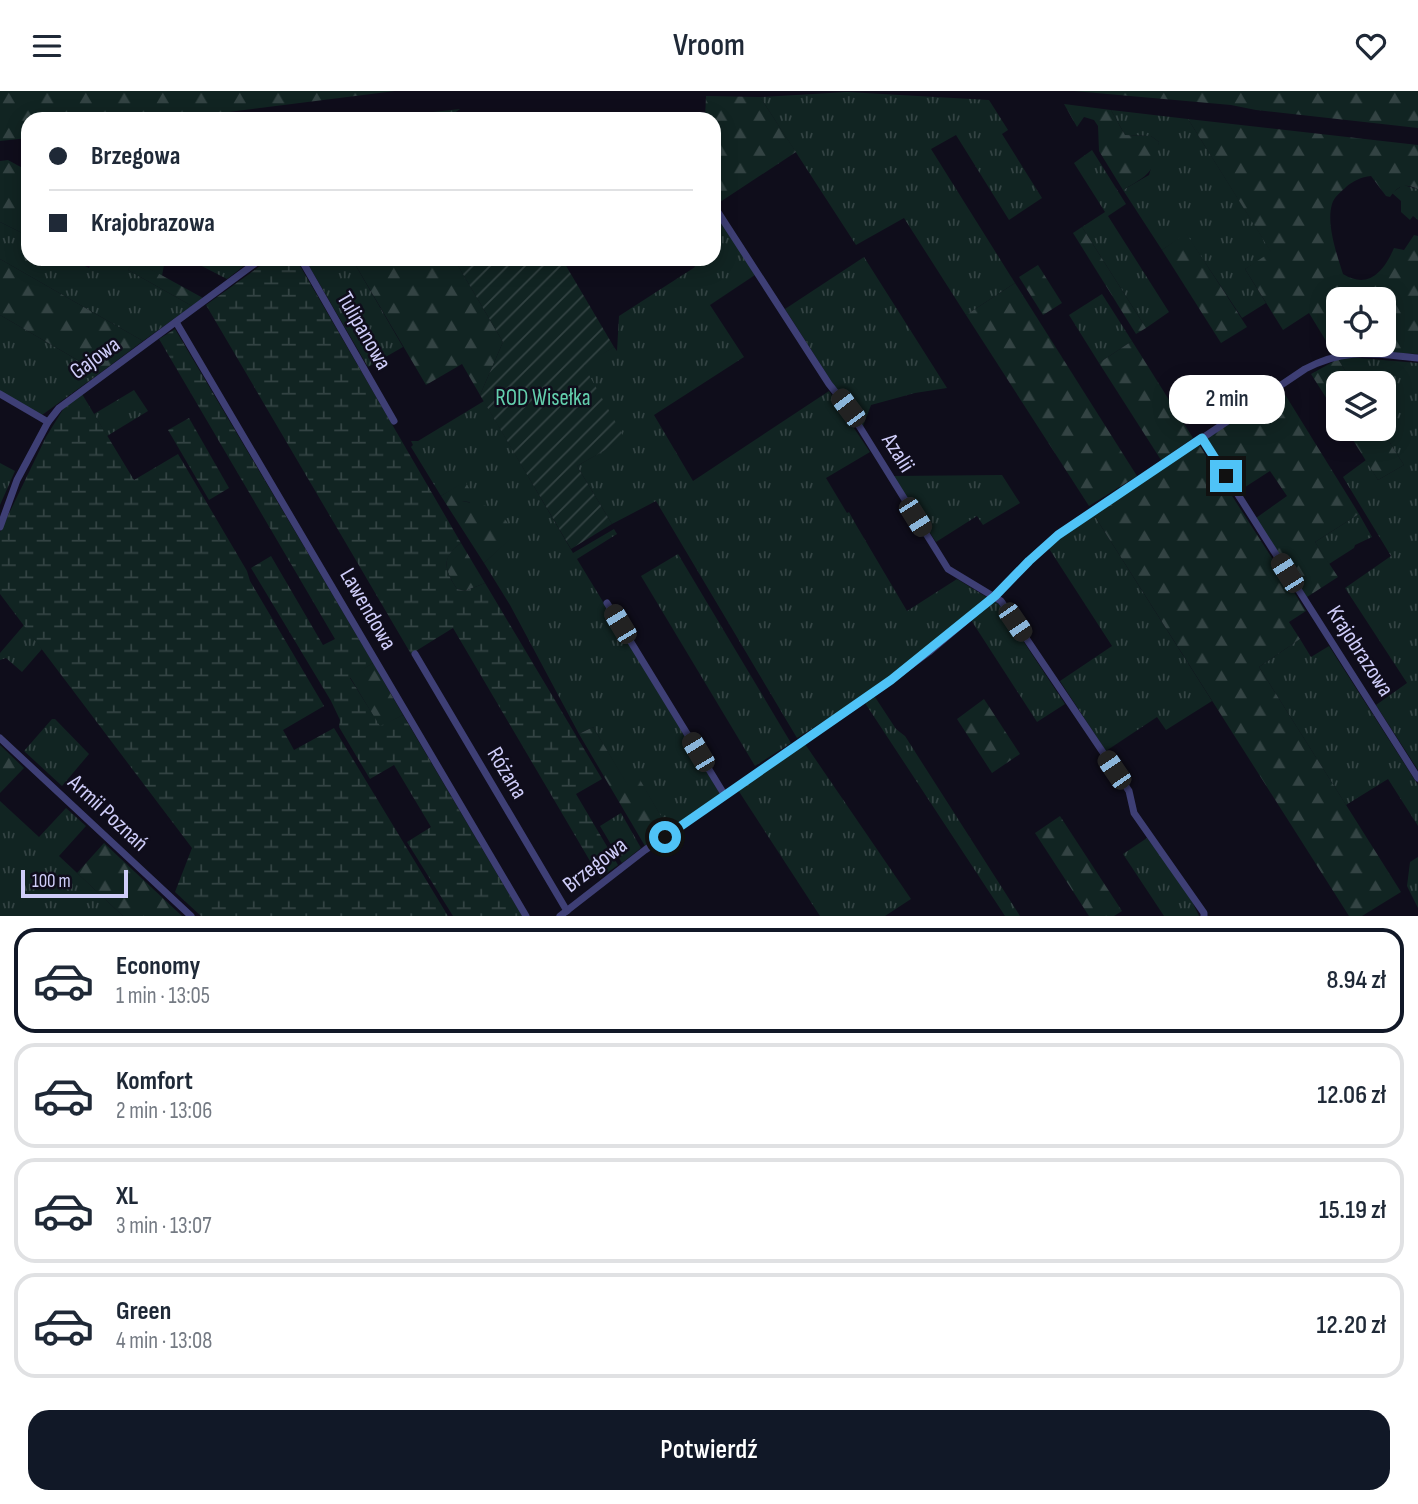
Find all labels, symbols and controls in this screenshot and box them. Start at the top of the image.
text: Vroom [673,26,745,65]
icon: menu [28,27,66,65]
icon: heart [1352,27,1390,65]
text: Brzegowa [91,141,180,172]
text: Krajobrazowa [91,208,215,239]
street label: Tulipanowa [331,287,397,375]
map controls [1326,287,1396,441]
button: locate [1326,287,1396,357]
street label: Gajowa [64,330,126,386]
button: layers [1326,371,1396,441]
callout: 2 min [1168,375,1284,423]
park label: ROD Wisełka [495,384,591,412]
car [827,385,870,431]
text: 2 min [1205,385,1249,413]
street label: Azalii [875,428,921,478]
route end [1210,460,1242,492]
car [895,494,936,540]
car [1267,550,1308,596]
street label: Lawendowa [333,563,403,655]
car [995,599,1036,645]
street label: Krajobrazowa [1320,600,1400,702]
car [601,601,640,647]
car [679,729,718,775]
street label: Różana [481,742,533,804]
car [1094,747,1135,793]
street label: Armii Poznań [61,768,154,857]
route start [649,821,681,853]
street label: Brzegowa [557,831,633,899]
scale bar [21,867,128,899]
text: 100 m [32,870,71,893]
icon: car [32,949,95,1012]
text: Economy [116,951,200,982]
text: 8.94 zł [1327,965,1386,996]
text: 1 min · 13:05 [116,982,210,1010]
icon: car [32,1064,95,1127]
text: Komfort [116,1066,193,1097]
text: 12.06 zł [1317,1080,1386,1111]
text: 2 min · 13:06 [116,1097,212,1125]
icon: car [32,1179,95,1242]
text: XL [116,1181,138,1212]
text: 15.19 zł [1319,1195,1386,1226]
text: 3 min · 13:07 [116,1212,212,1240]
icon: car [32,1294,95,1357]
text: Green [116,1296,171,1327]
text: 12.20 zł [1317,1310,1386,1341]
text: 4 min · 13:08 [116,1327,212,1355]
button: Potwierdź [28,1410,1390,1490]

